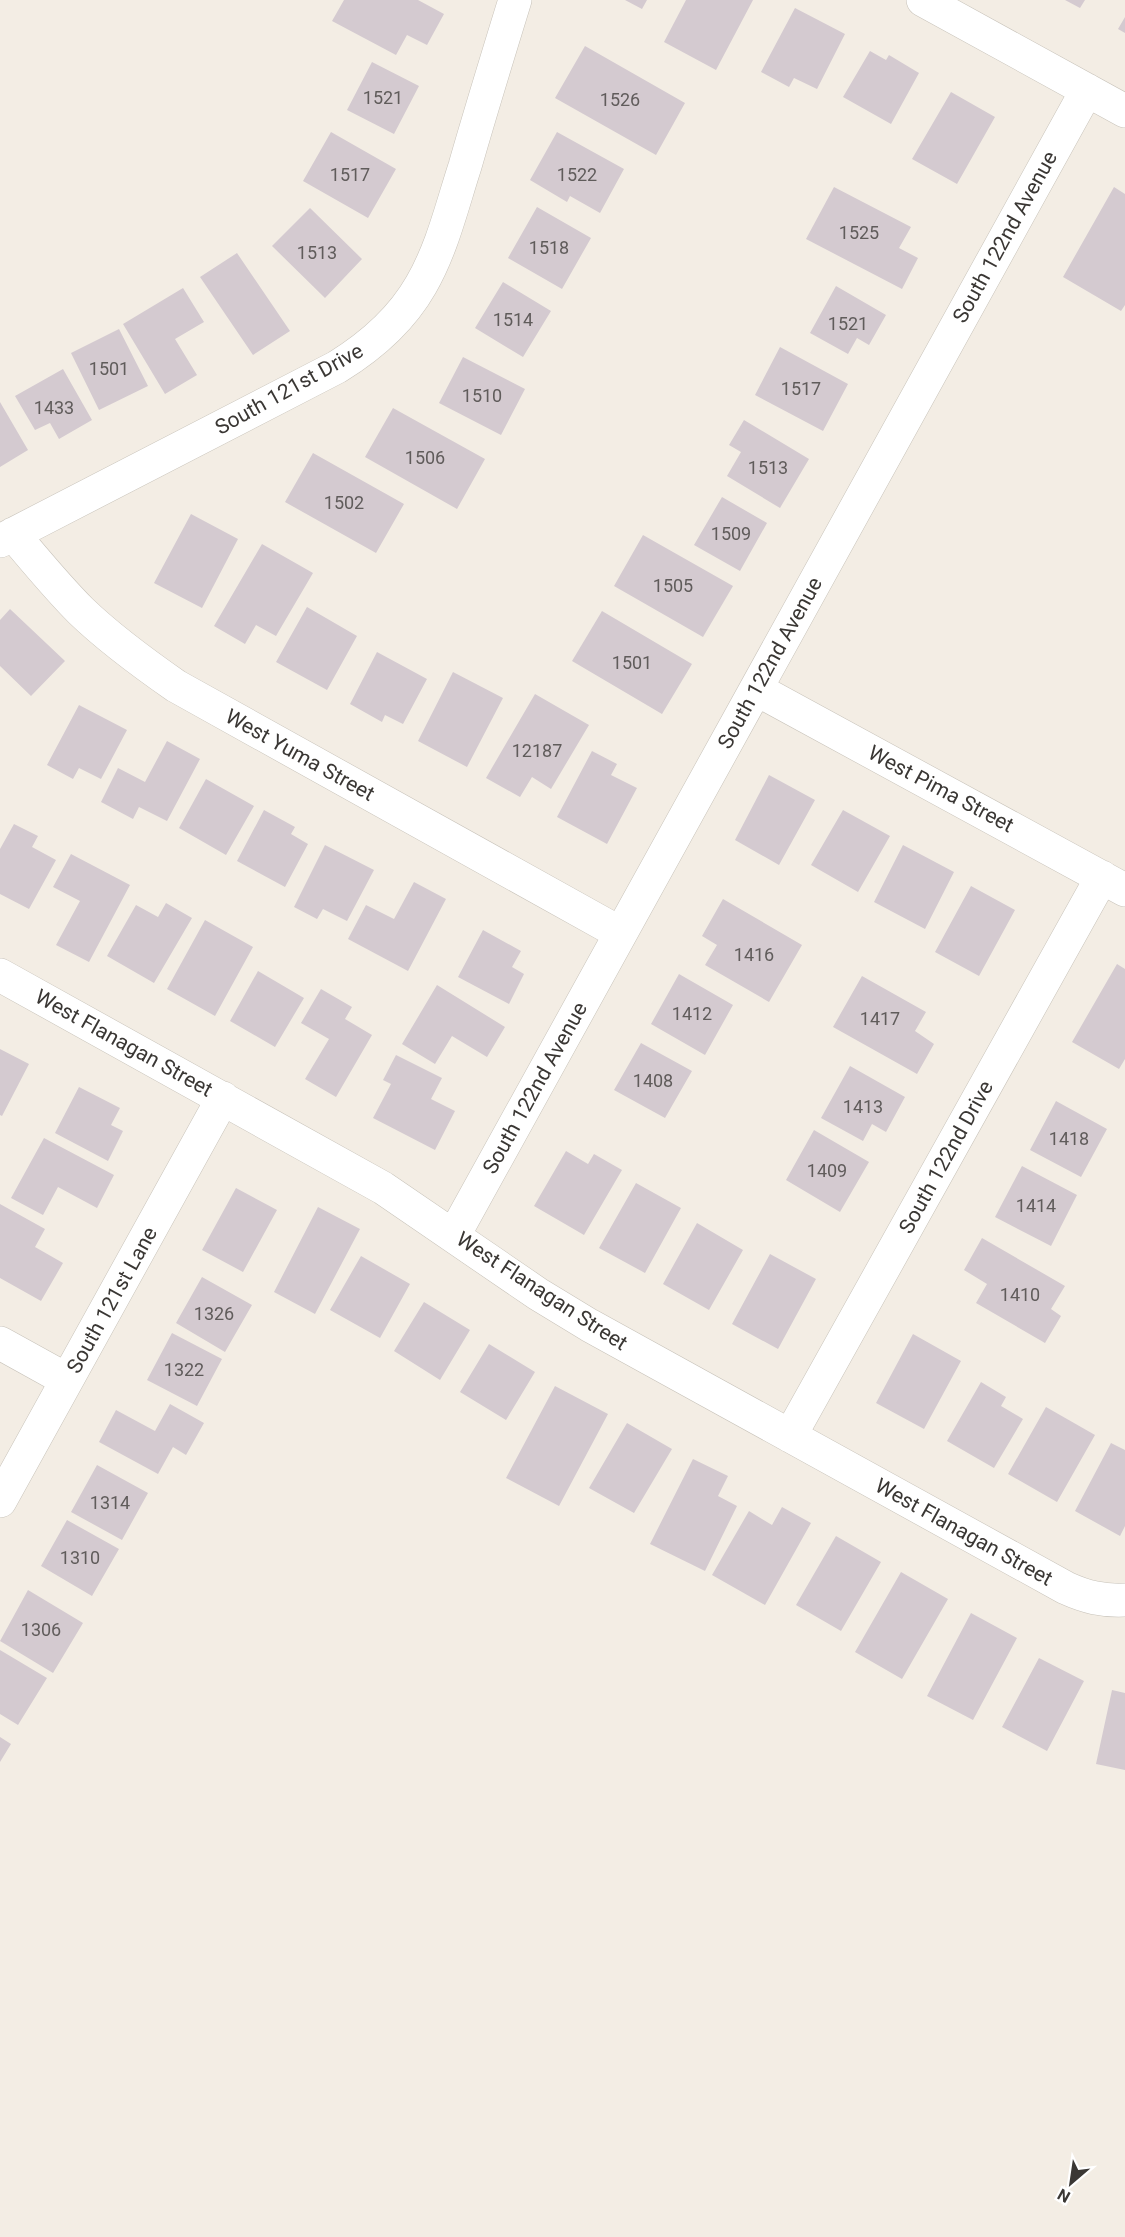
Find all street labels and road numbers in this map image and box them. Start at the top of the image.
street label: South 122nd Avenue [948,147,1062,327]
street label: South 121st Drive [211,338,367,440]
street label: South 122nd Avenue [713,573,827,753]
street label: West Yuma Street [221,704,379,806]
street label: West Pima Street [864,741,1018,837]
street label: West Flanagan Street [31,984,217,1102]
street label: South 122nd Avenue [478,998,592,1178]
street label: South 122nd Drive [894,1076,998,1238]
street label: South 121st Lane [62,1223,162,1377]
street label: West Flanagan Street [452,1227,632,1355]
street label: West Flanagan Street [871,1473,1057,1591]

